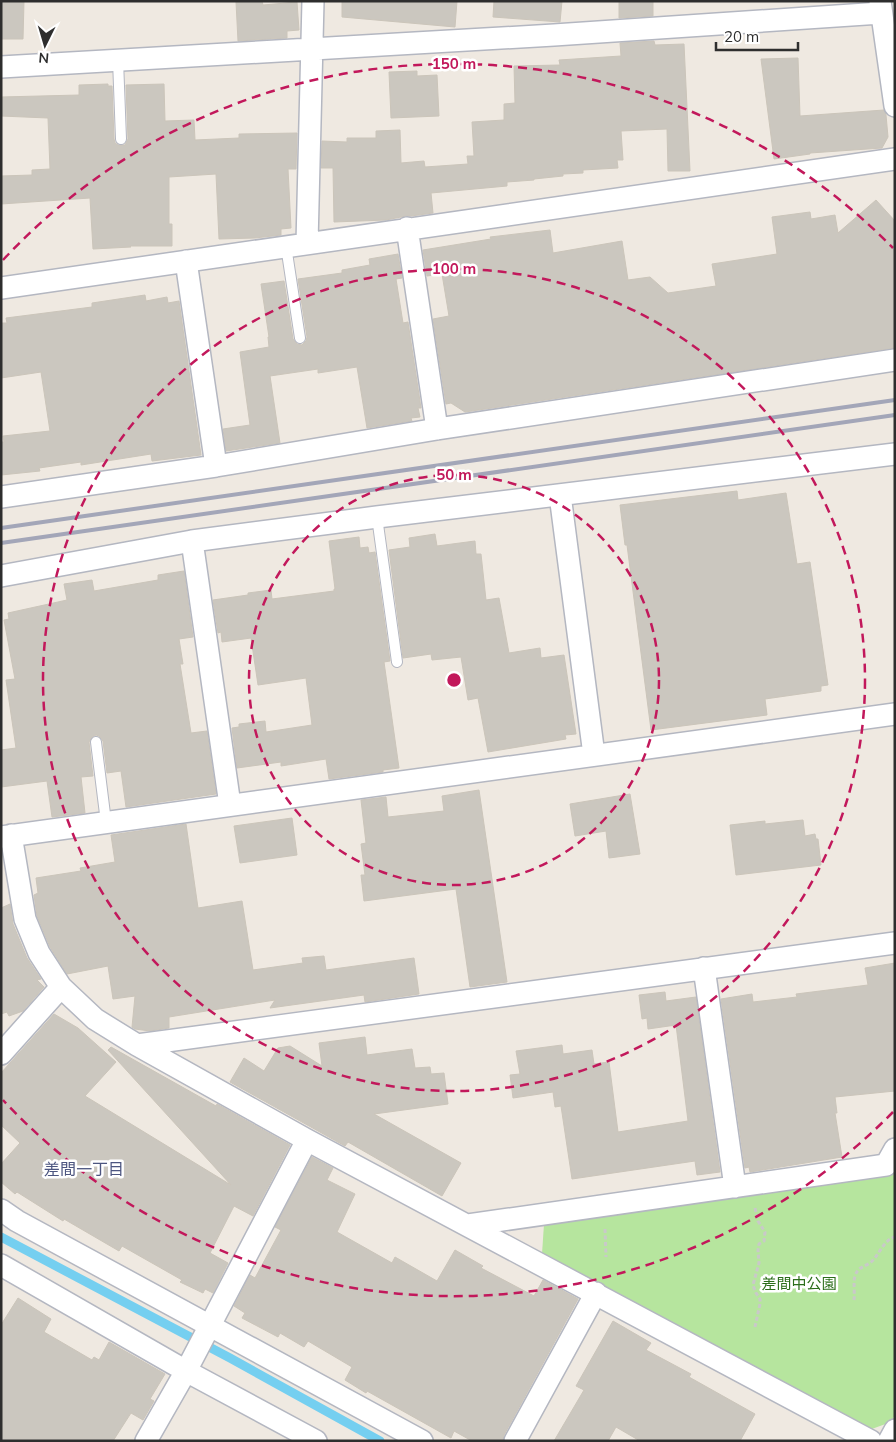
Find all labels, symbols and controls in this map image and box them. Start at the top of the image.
north arrow [20,20,70,70]
scale bar [716,20,798,52]
text: 20 m [724,27,759,46]
text: N [38,49,50,67]
text: 150 m [432,54,476,73]
text: 100 m [432,259,476,278]
text: 50 m [436,465,472,484]
centre of rings [445,671,463,689]
district label: 差間一丁目 [44,1159,124,1179]
park label: 差間中公園 [761,1274,837,1293]

